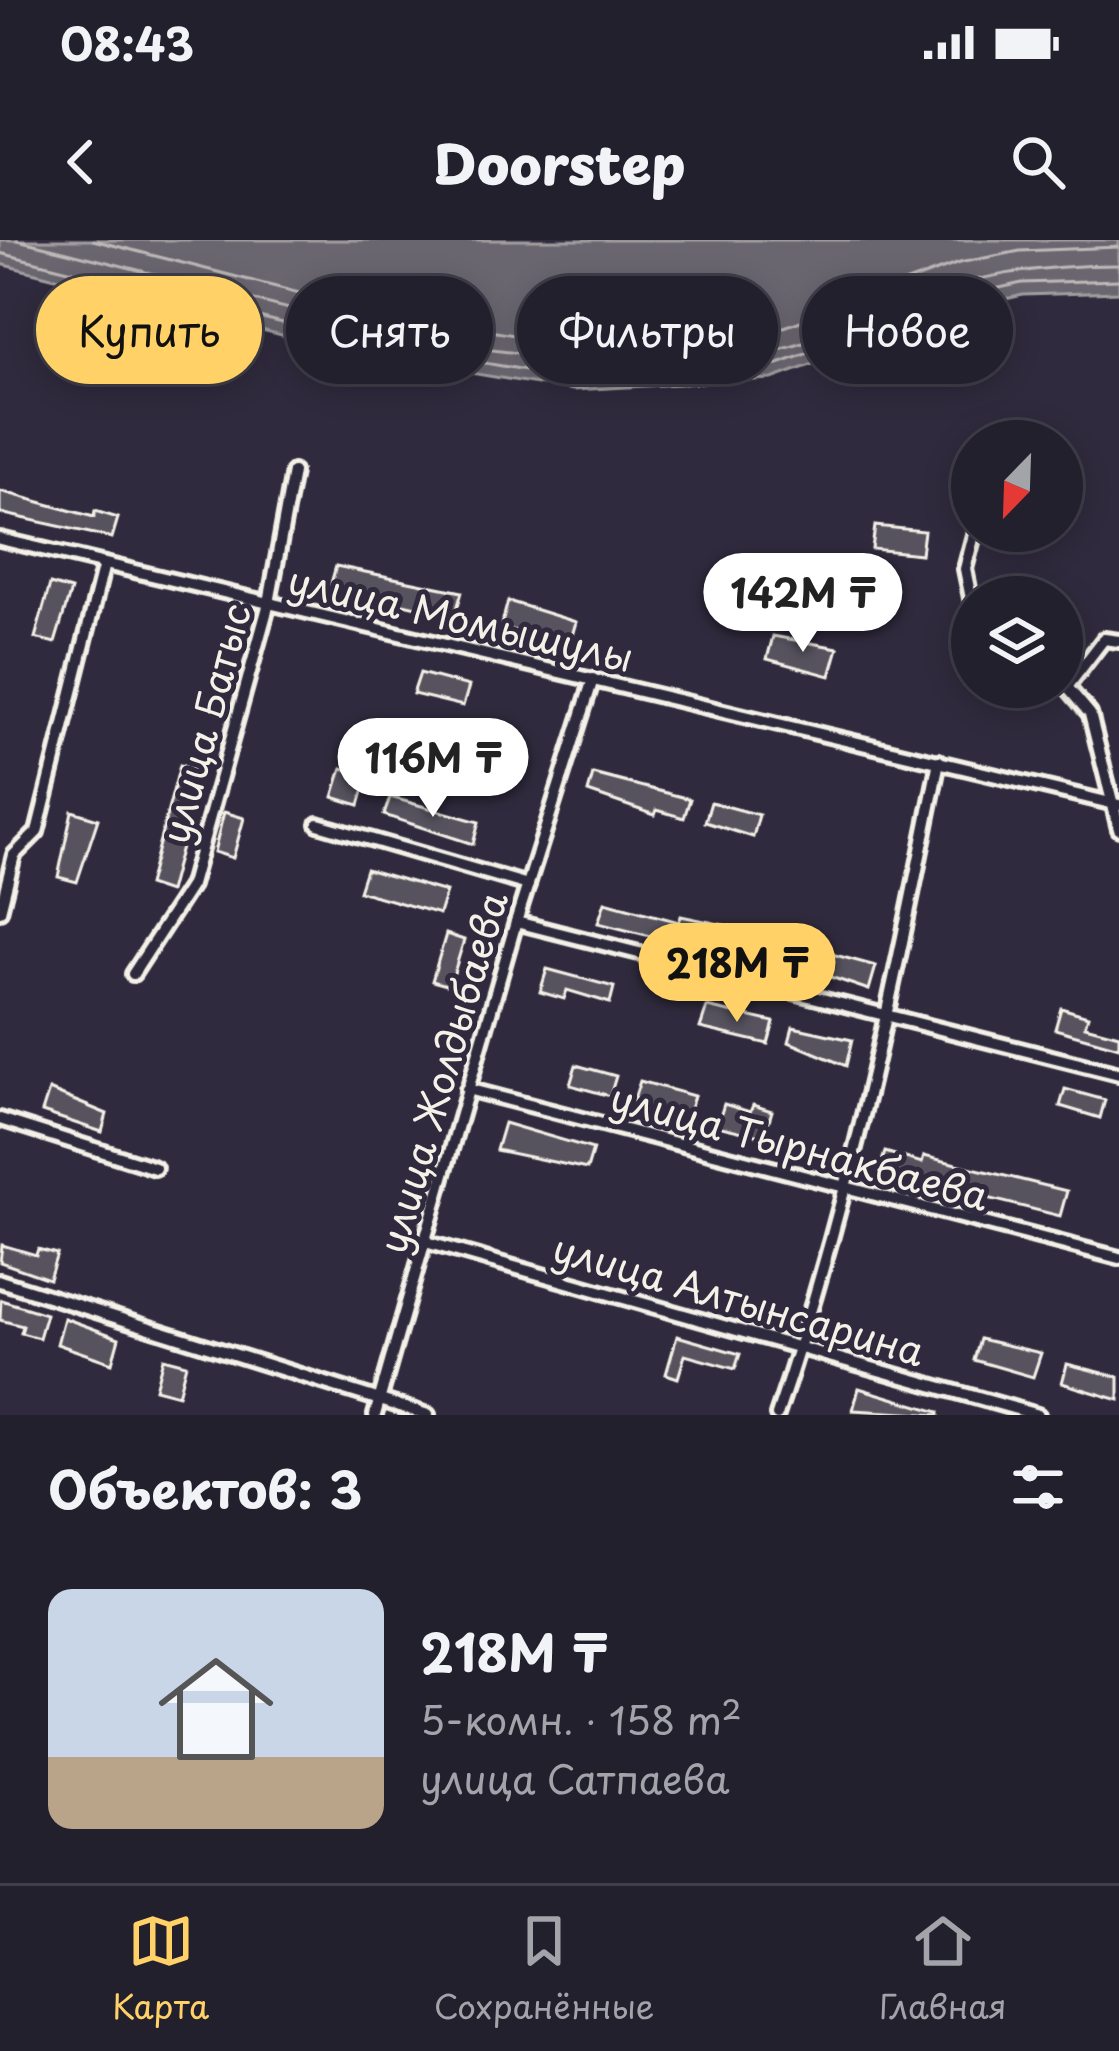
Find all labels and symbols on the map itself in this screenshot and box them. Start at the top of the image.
north arrow [951,420,1083,552]
street label: улица Момышулы [283,549,639,685]
pin: 142M ₸ [705,553,901,655]
street label: улица Батыс [144,596,264,850]
pin: 116M ₸ [335,718,531,820]
street label: улица Жолдыбаева [361,883,521,1260]
pin: 218M ₸ [639,923,835,1025]
street label: улица Тырнакбаева [604,1066,996,1224]
street label: улица Алтынсарина [546,1217,932,1379]

